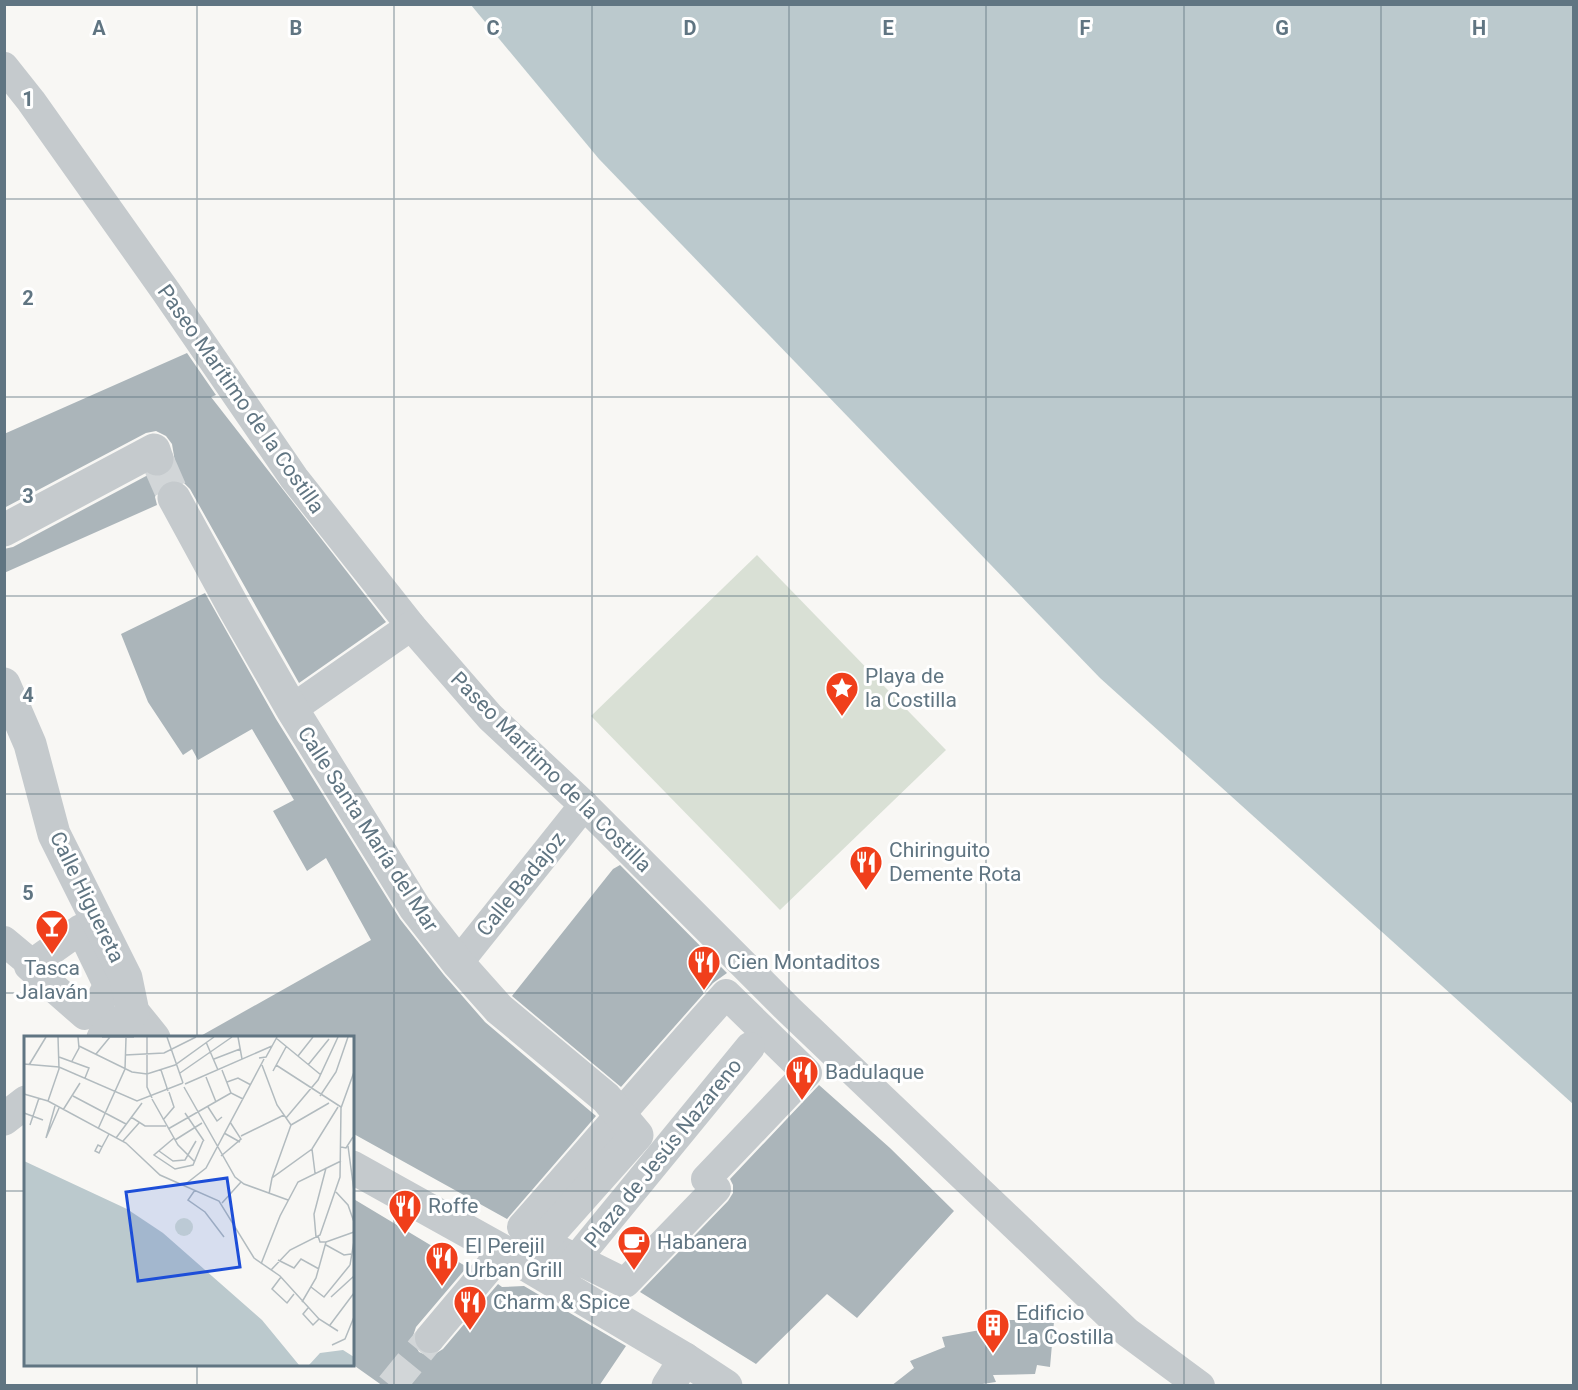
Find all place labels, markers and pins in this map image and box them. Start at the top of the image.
place label: Playa de la Costilla [865,664,957,712]
place icon: Playa de la Costilla [824,670,860,717]
place label: Chiringuito Demente Rota [889,838,1022,886]
restaurant icon: Chiringuito Demente Rota [848,844,884,891]
bar icon: Tasca Jalaván [34,908,70,955]
restaurant icon: Cien Montaditos [686,944,722,991]
place label: Cien Montaditos [727,950,880,974]
place label: Tasca Jalaván [16,956,88,1004]
restaurant icon: Badulaque [784,1054,820,1101]
place label: Badulaque [825,1060,924,1084]
restaurant icon: Roffe [387,1188,423,1235]
place label: Roffe [428,1194,478,1218]
cafe icon: Habanera [616,1224,652,1271]
place label: Habanera [657,1230,747,1254]
place label: El Perejil Urban Grill [465,1234,563,1282]
restaurant icon: El Perejil Urban Grill [424,1240,460,1287]
restaurant icon: Charm & Spice [452,1284,488,1331]
place label: Charm & Spice [493,1290,630,1314]
place label: Edificio La Costilla [1016,1301,1114,1349]
building icon: Edificio La Costilla [975,1307,1011,1354]

